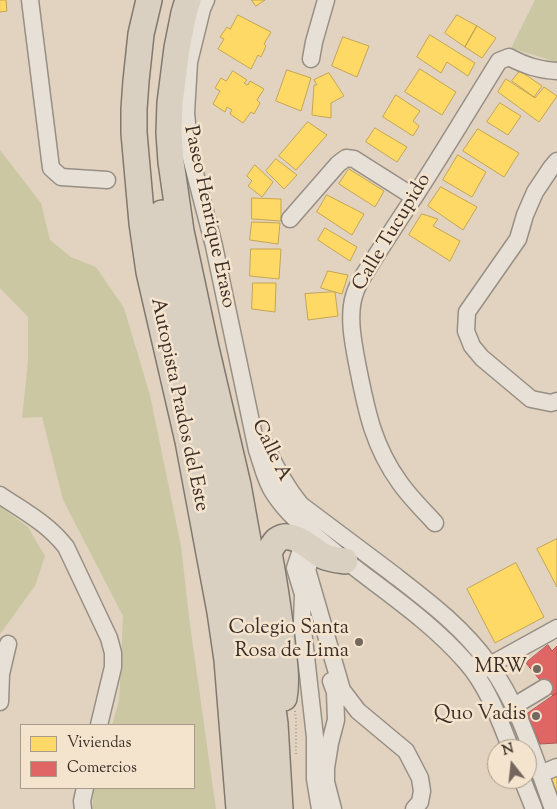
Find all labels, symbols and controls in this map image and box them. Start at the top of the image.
street label: Paseo Henrique Eraso [177,123,239,311]
street label: Calle Tucupido [349,170,437,296]
street label: Autopista Prados del Este [144,296,212,514]
street label: Calle A [245,416,295,486]
place label: Colegio Santa Rosa de Lima [229,618,349,665]
marker: Colegio Santa Rosa de Lima [353,636,365,648]
place label: MRW [475,657,527,681]
marker: MRW [531,663,543,675]
place label: Quo Vadis [434,704,526,728]
marker: Quo Vadis [530,710,542,722]
legend [20,724,195,789]
text: Viviendas [67,733,131,754]
north arrow [487,739,537,789]
text: N [500,739,516,762]
text: Comercios [67,758,137,779]

